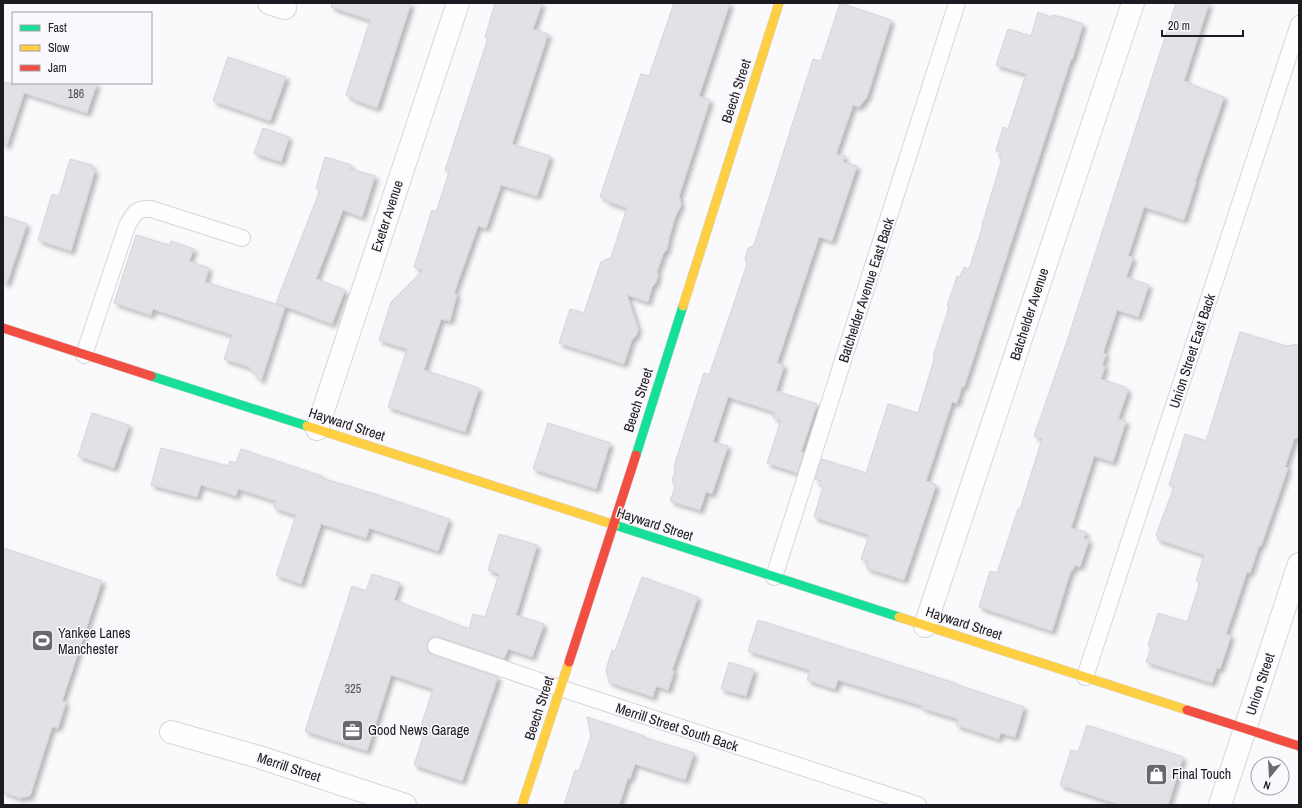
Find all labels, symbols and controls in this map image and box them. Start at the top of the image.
legend [12,12,152,84]
scale bar [1162,12,1243,38]
text: 20 m [1168,18,1190,34]
text: Fast [48,20,67,36]
text: Slow [48,40,70,56]
street label: Beech Street [717,57,755,125]
text: Jam [48,60,67,76]
house number: 186 [68,86,84,102]
street label: Exeter Avenue [367,178,407,254]
street label: Batchelder Avenue East Back [834,215,898,365]
street label: Batchelder Avenue [1006,265,1052,363]
street label: Union Street East Back [1165,291,1219,411]
street label: Beech Street [619,366,657,434]
street label: Hayward Street [307,403,387,445]
street label: Hayward Street [615,503,695,545]
street label: Hayward Street [924,602,1004,644]
place label: Yankee Lanes Manchester [58,624,131,658]
sports icon: Yankee Lanes Manchester [29,628,55,654]
street label: Union Street [1241,651,1279,717]
street label: Beech Street [520,674,558,742]
house number: 325 [345,681,362,697]
street label: Merrill Street South Back [614,699,741,755]
office icon: Good News Garage [340,717,366,743]
place label: Good News Garage [368,721,469,739]
street label: Merrill Street [255,748,323,786]
north arrow [1250,756,1290,796]
shop icon: Final Touch [1144,761,1170,787]
place label: Final Touch [1172,765,1231,783]
text: N [1262,778,1272,793]

